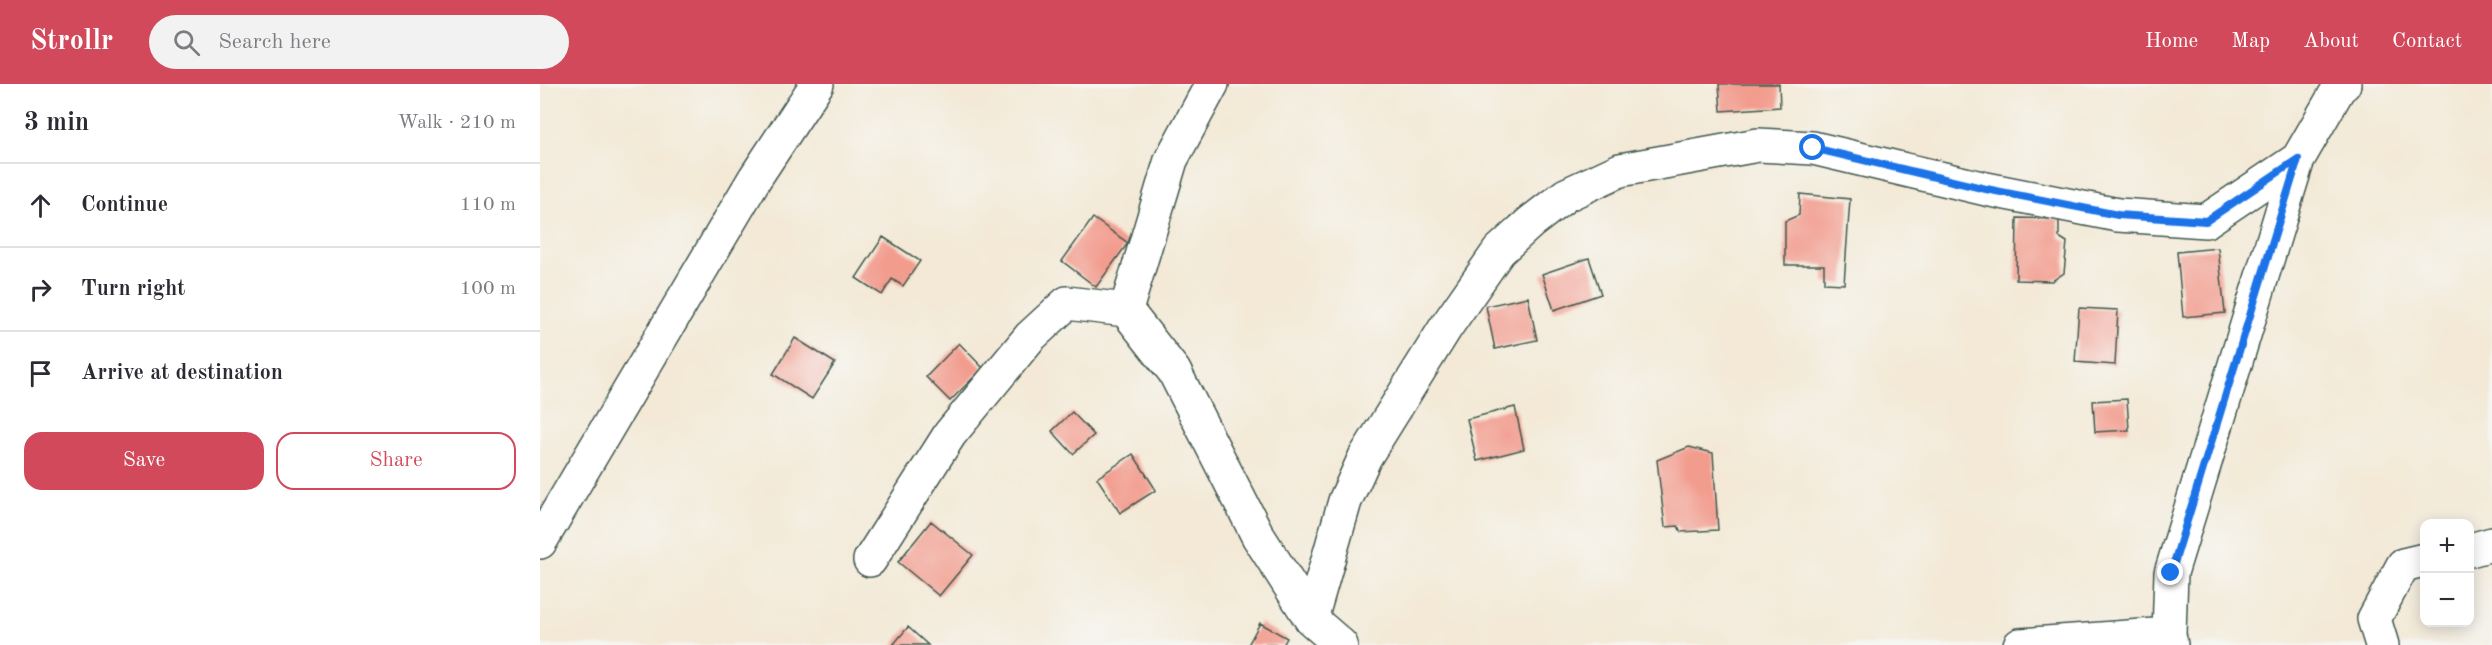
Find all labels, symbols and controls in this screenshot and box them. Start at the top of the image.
search box [149,15,569,69]
icon: search [170,26,203,59]
text: Strollr [30,28,113,56]
text: Search here [218,31,331,53]
text: Home [2145,31,2198,52]
text: Map [2231,31,2270,52]
text: About [2303,31,2359,52]
text: Contact [2392,31,2462,52]
text: 3 min [24,110,89,136]
text: Walk · 210 m [397,113,516,133]
route start [1799,134,1825,160]
icon: ahead [24,189,57,222]
text: Continue [81,194,168,216]
text: 110 m [460,195,516,215]
icon: right [24,273,57,306]
text: Turn right [81,278,185,300]
text: 100 m [460,279,516,299]
icon: arrive [24,357,57,390]
text: Arrive at destination [81,362,283,384]
button: Save [24,432,264,490]
button: Share [276,432,516,490]
map controls [2420,519,2474,627]
button: + [2420,519,2474,573]
route end [2157,559,2183,585]
button: − [2420,573,2474,627]

